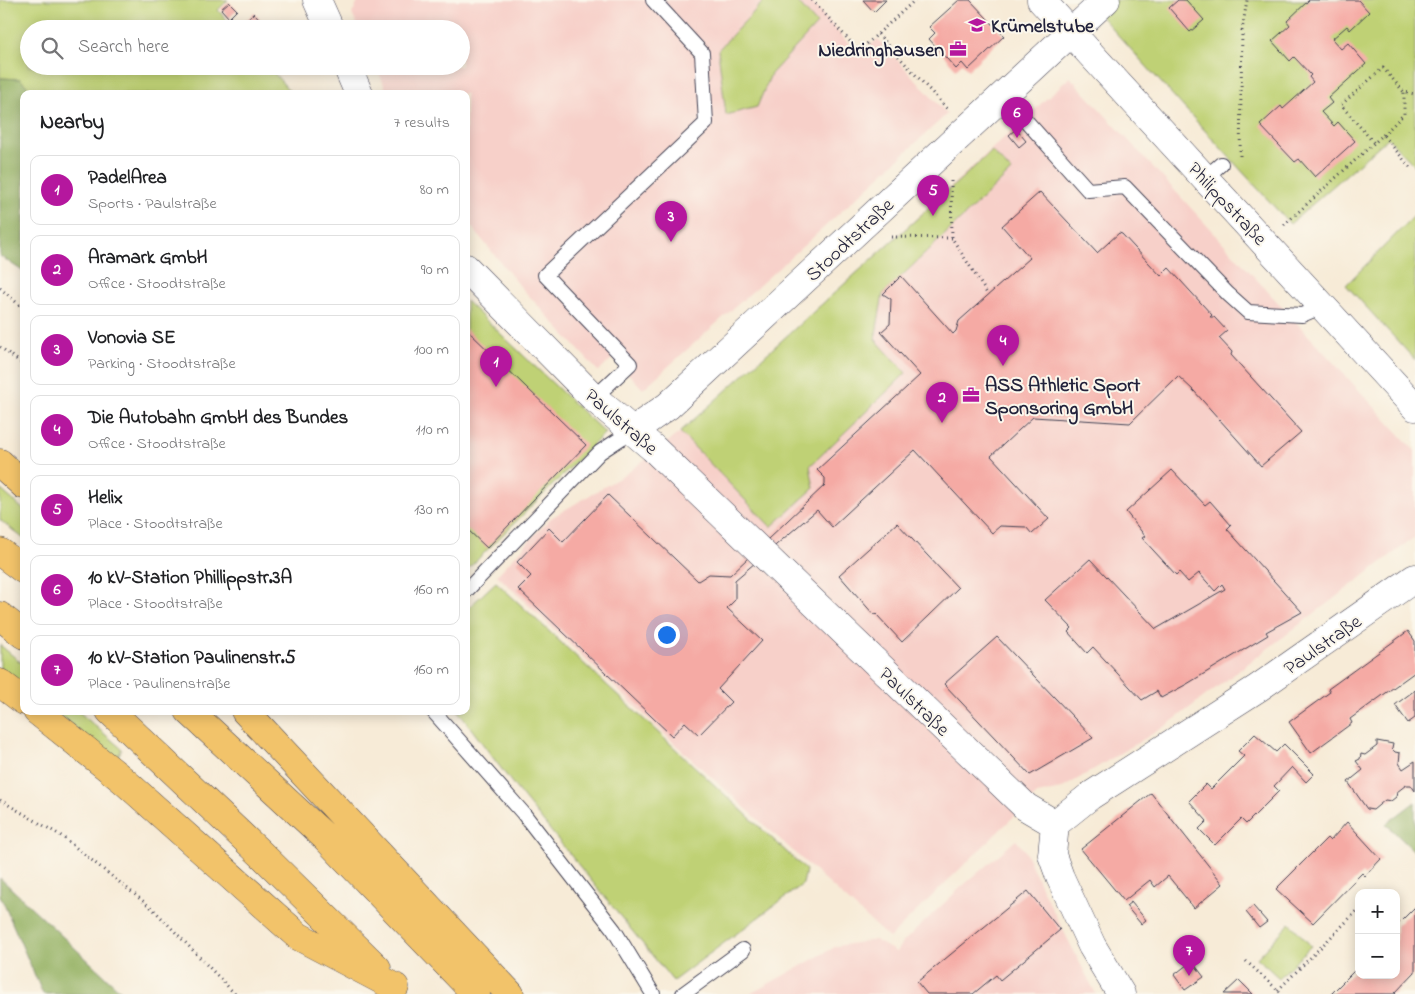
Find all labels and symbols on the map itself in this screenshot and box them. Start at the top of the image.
place label: Krümelstube [991,13,1095,42]
school or university icon: Krümelstube [967,15,987,35]
place label: Niedringhausen [818,37,944,67]
office icon: Niedringhausen [948,39,968,59]
pin: 6 [1001,97,1033,138]
street label: Philippstraße [1180,156,1273,253]
pin: 5 [917,175,949,216]
street label: Stoodtstraße [800,192,901,290]
pin: 3 [655,201,687,242]
pin: 4 [987,325,1019,366]
pin: 1 [480,346,512,387]
place label: ASS Athletic Sport Sponsoring GmbH [985,372,1140,425]
pin: 2 [926,382,958,423]
street label: Paulstraße [577,383,664,463]
office icon: ASS Athletic Sport Sponsoring GmbH [961,385,981,405]
street label: Paulstraße [1279,609,1368,684]
your location [654,622,680,648]
street label: Paulstraße [871,661,955,744]
pin: 7 [1173,935,1205,976]

